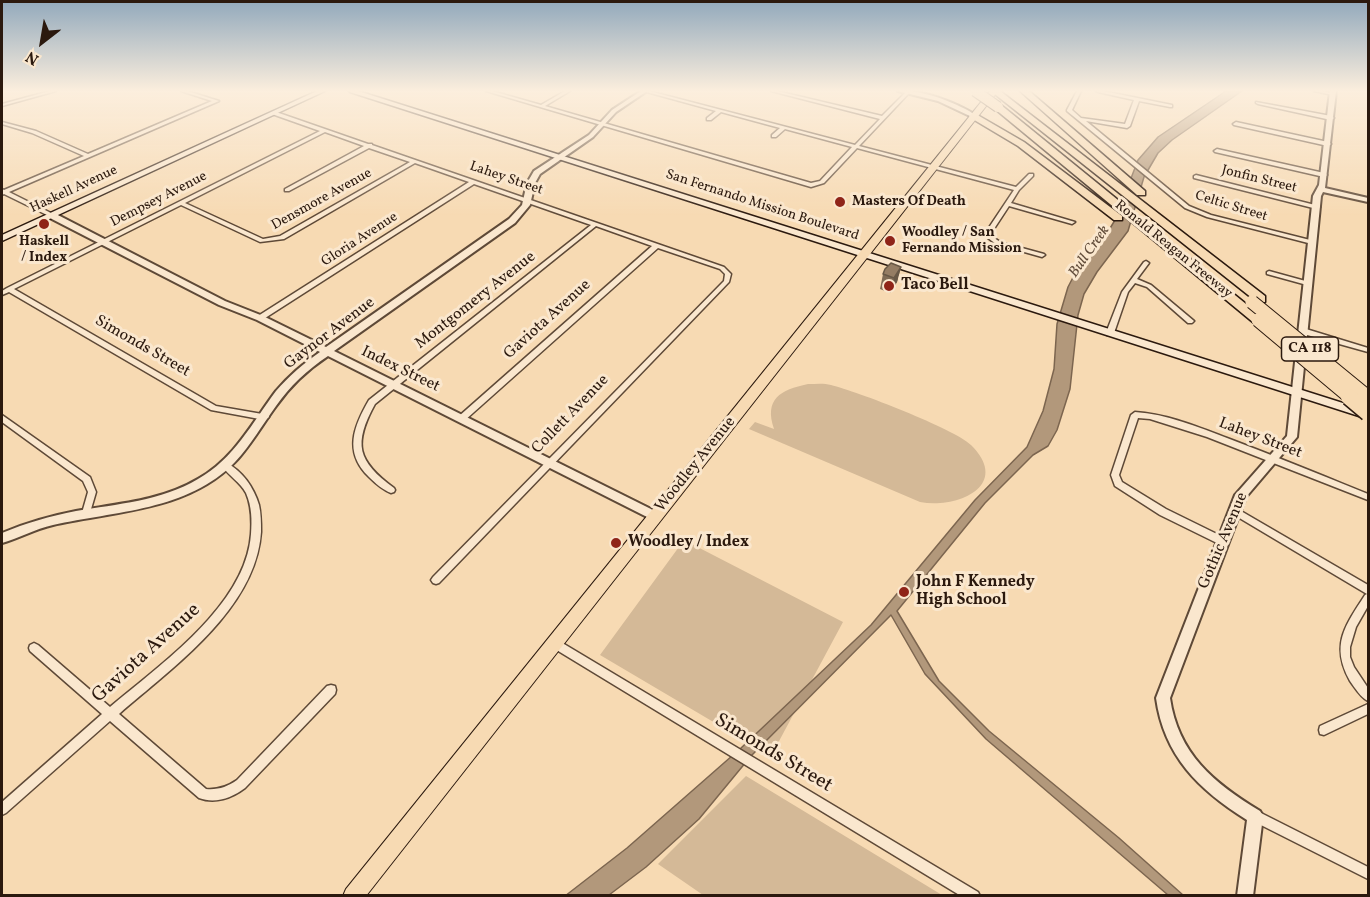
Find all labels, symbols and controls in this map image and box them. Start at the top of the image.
north arrow [12,12,72,72]
text: N [22,45,43,70]
street label: Lahey Street [467,159,545,199]
street label: Haskell Avenue [28,162,120,218]
street label: Jonfin Street [1220,163,1298,197]
street label: Densmore Avenue [269,165,375,235]
street label: San Fernando Mission Boulevard [663,167,861,245]
street label: Dempsey Avenue [108,168,210,232]
street label: Celtic Street [1193,188,1269,226]
place label: Masters Of Death [852,194,966,210]
marker: Masters Of Death [833,195,847,209]
street label: Ronald Reagan Freeway [1111,197,1235,303]
street label: Gloria Avenue [319,209,401,271]
marker: Haskell / Index [37,217,51,231]
water label: Bull Creek [1066,222,1114,282]
place label: Woodley / San Fernando Mission [902,225,1022,258]
place label: Haskell / Index [19,234,69,266]
marker: Woodley / San Fernando Mission [883,234,897,248]
street label: Montgomery Avenue [412,248,540,354]
street label: Gaviota Avenue [501,276,595,364]
place label: Taco Bell [901,276,969,296]
marker: Taco Bell [882,279,896,293]
street label: Gaynor Avenue [281,294,379,374]
street label: Simonds Street [91,312,193,382]
road number: CA 118 [1282,337,1338,361]
street label: Index Street [357,343,443,397]
street label: Collett Avenue [528,371,614,459]
street label: Woodley Avenue [652,413,740,517]
street label: Lahey Street [1216,414,1304,464]
street label: Gothic Avenue [1195,490,1253,592]
place label: Woodley / Index [628,533,749,553]
marker: Woodley / Index [609,536,623,550]
place label: John F Kennedy High School [916,573,1035,611]
marker: John F Kennedy High School [897,585,911,599]
street label: Gaviota Avenue [88,599,206,709]
street label: Simonds Street [710,709,836,799]

